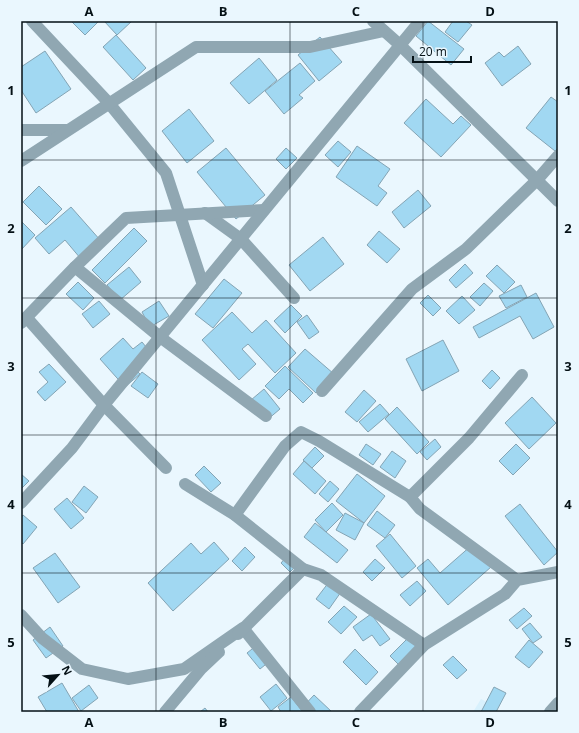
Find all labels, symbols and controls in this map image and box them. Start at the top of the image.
text: A [85,2,94,20]
text: B [219,2,228,20]
text: C [352,2,360,20]
text: D [485,2,495,20]
scale bar [413,38,471,64]
text: 20 m [419,43,447,60]
text: 1 [7,81,15,99]
text: 1 [564,81,572,99]
text: 2 [7,219,15,237]
text: 2 [564,219,572,237]
text: 3 [7,357,15,375]
text: 3 [564,357,572,375]
text: 4 [7,495,15,513]
text: 4 [564,495,572,513]
text: 5 [7,633,15,651]
text: 5 [564,633,572,651]
north arrow [38,655,78,695]
text: N [59,663,76,678]
text: A [85,713,94,731]
text: B [219,713,228,731]
text: C [352,713,360,731]
text: D [485,713,495,731]

